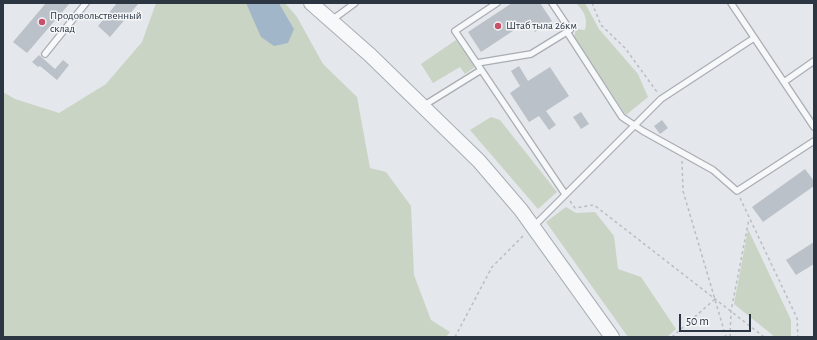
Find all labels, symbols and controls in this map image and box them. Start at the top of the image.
place label: Продовольственный склад [50,9,141,35]
marker: Продовольственный склад [37,17,47,27]
place label: Штаб тыла 26км [506,19,577,33]
marker: Штаб тыла 26км [493,21,503,31]
scale bar [681,306,753,332]
text: 50 m [686,315,709,327]

